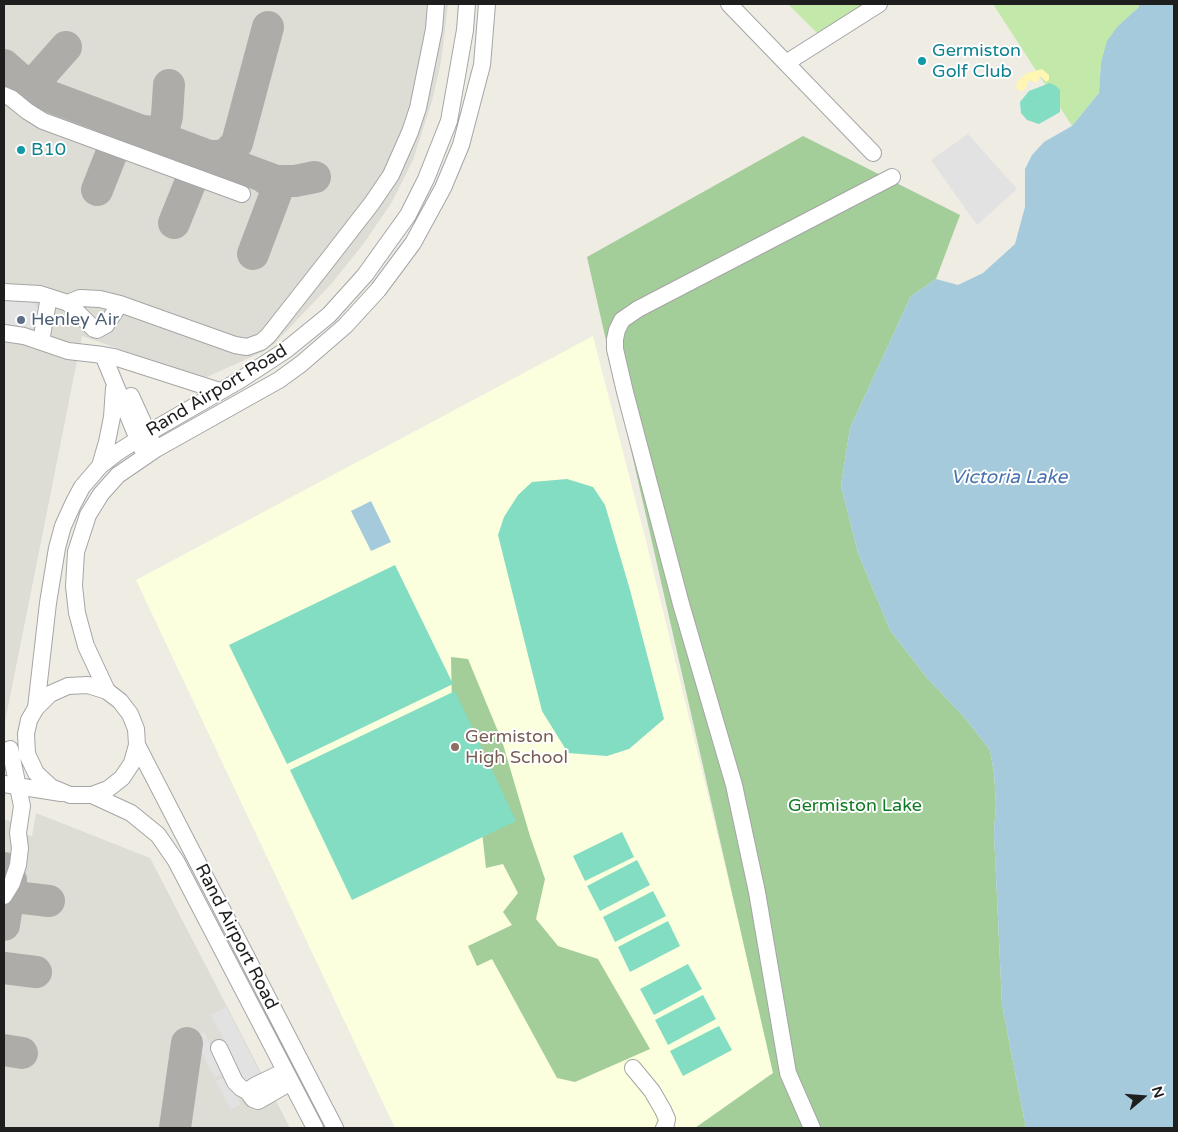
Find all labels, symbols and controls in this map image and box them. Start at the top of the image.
place label: Germiston Golf Club [932,40,1021,82]
marker: Germiston Golf Club [916,55,928,67]
place label: B10 [31,139,66,161]
marker: B10 [15,144,27,156]
place label: Henley Air [31,309,119,331]
marker: Henley Air [15,314,27,326]
street label: Rand Airport Road [143,340,291,442]
water label: Victoria Lake [951,467,1067,489]
place label: Germiston High School [465,726,568,769]
marker: Germiston High School [449,741,461,753]
park label: Germiston Lake [788,795,922,817]
street label: Rand Airport Road [190,861,282,1013]
north arrow [1118,1072,1168,1122]
text: N [1148,1084,1168,1100]

